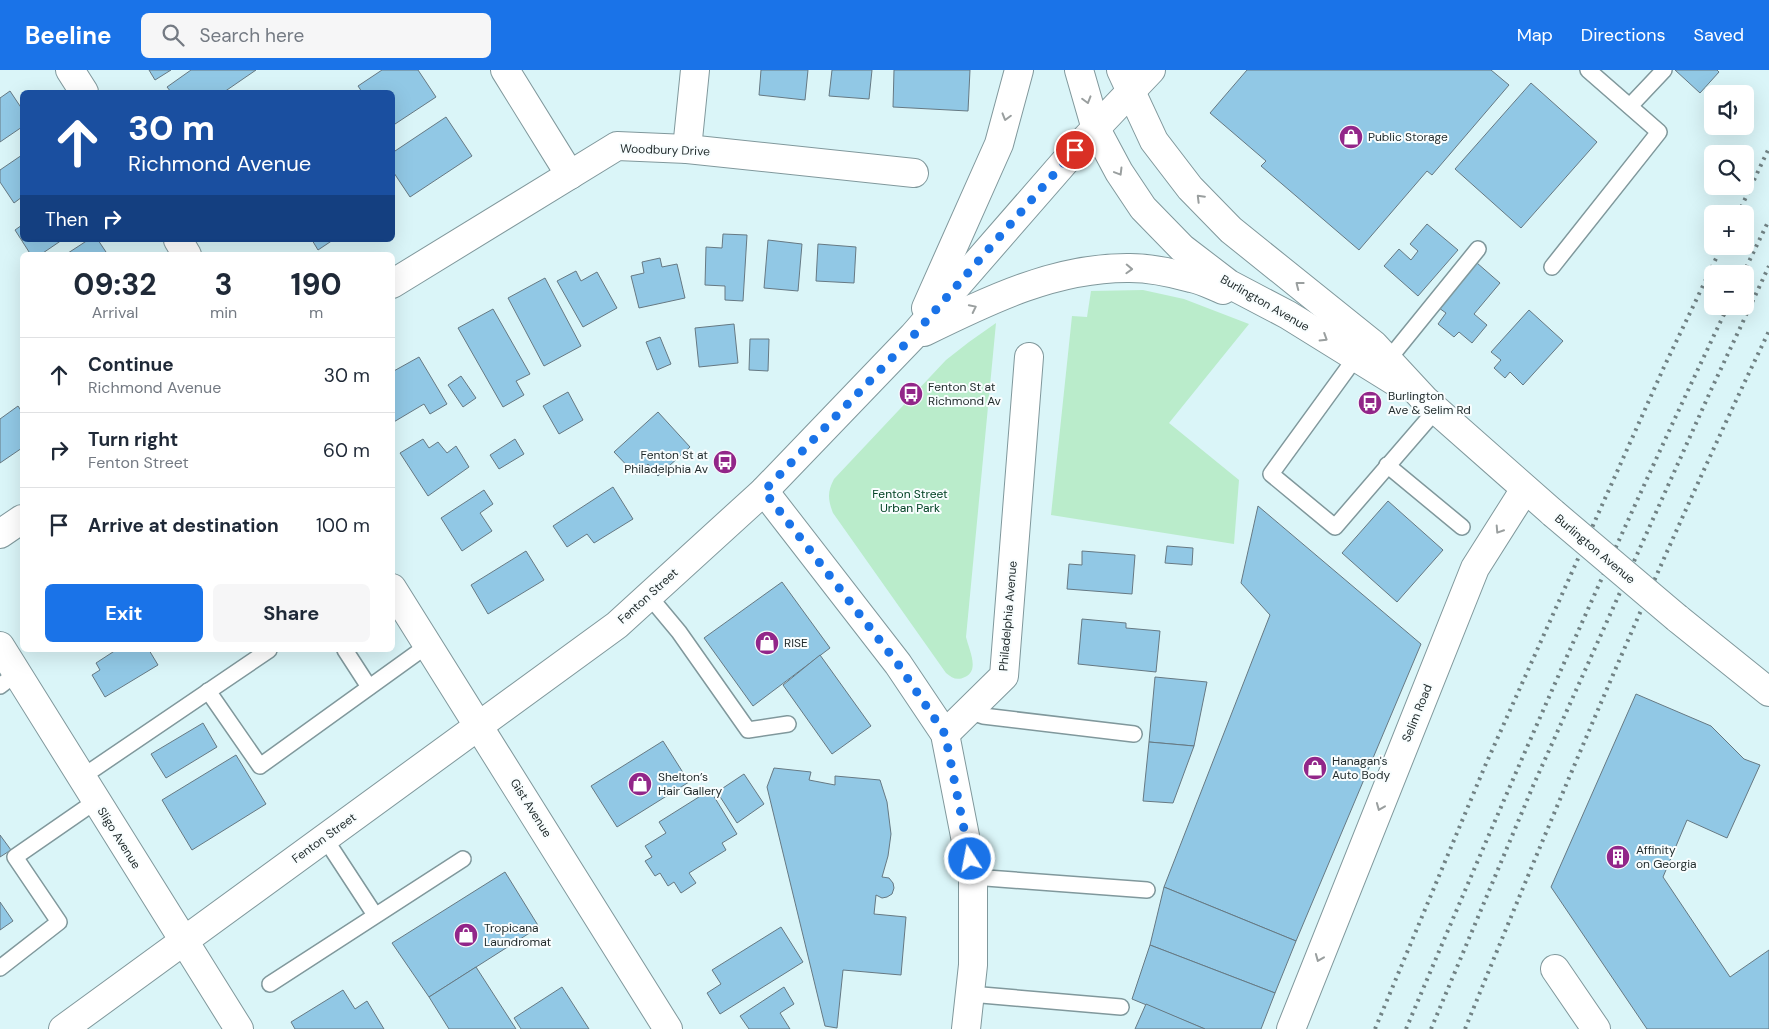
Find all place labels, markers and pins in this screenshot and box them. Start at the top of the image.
shop icon: Public Storage [1338,124,1364,150]
pin [1054,129,1096,171]
place label: Public Storage [1368,129,1448,145]
place label: Fenton St at Richmond Av [928,379,1002,409]
bus stop icon: Fenton St at Richmond Av [898,381,924,407]
place label: Burlington Ave & Selim Rd [1388,388,1471,418]
bus stop icon: Burlington Ave & Selim Rd [1357,390,1383,416]
place label: Fenton St at Philadelphia Av [624,447,709,477]
bus stop icon: Fenton St at Philadelphia Av [712,449,738,475]
shop icon: RISE [754,630,780,656]
place label: RISE [784,635,808,651]
place label: Hanagan's Auto Body [1332,753,1390,783]
shop icon: Hanagan's Auto Body [1302,755,1328,781]
place label: Shelton’s Hair Gallery [658,769,722,799]
shop icon: Shelton’s Hair Gallery [627,771,653,797]
place label: Affinity on Georgia [1636,842,1697,872]
building icon: Affinity on Georgia [1605,844,1631,870]
place label: Tropicana Laundromat [484,920,552,950]
shop icon: Tropicana Laundromat [453,922,479,948]

